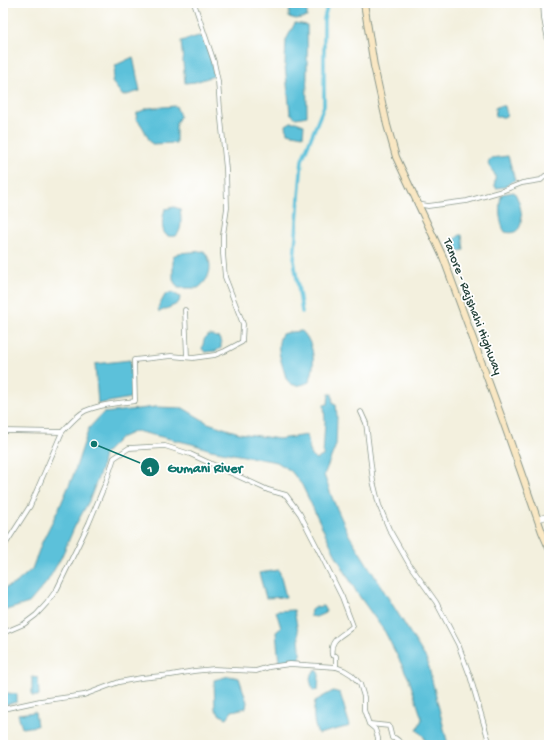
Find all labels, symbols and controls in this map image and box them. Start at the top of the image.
street label: Tanore - Rajshahi Highway [439,236,505,378]
callout: Gumani River [140,454,250,480]
text: Gumani River [168,461,244,478]
text: 1 [147,463,153,477]

